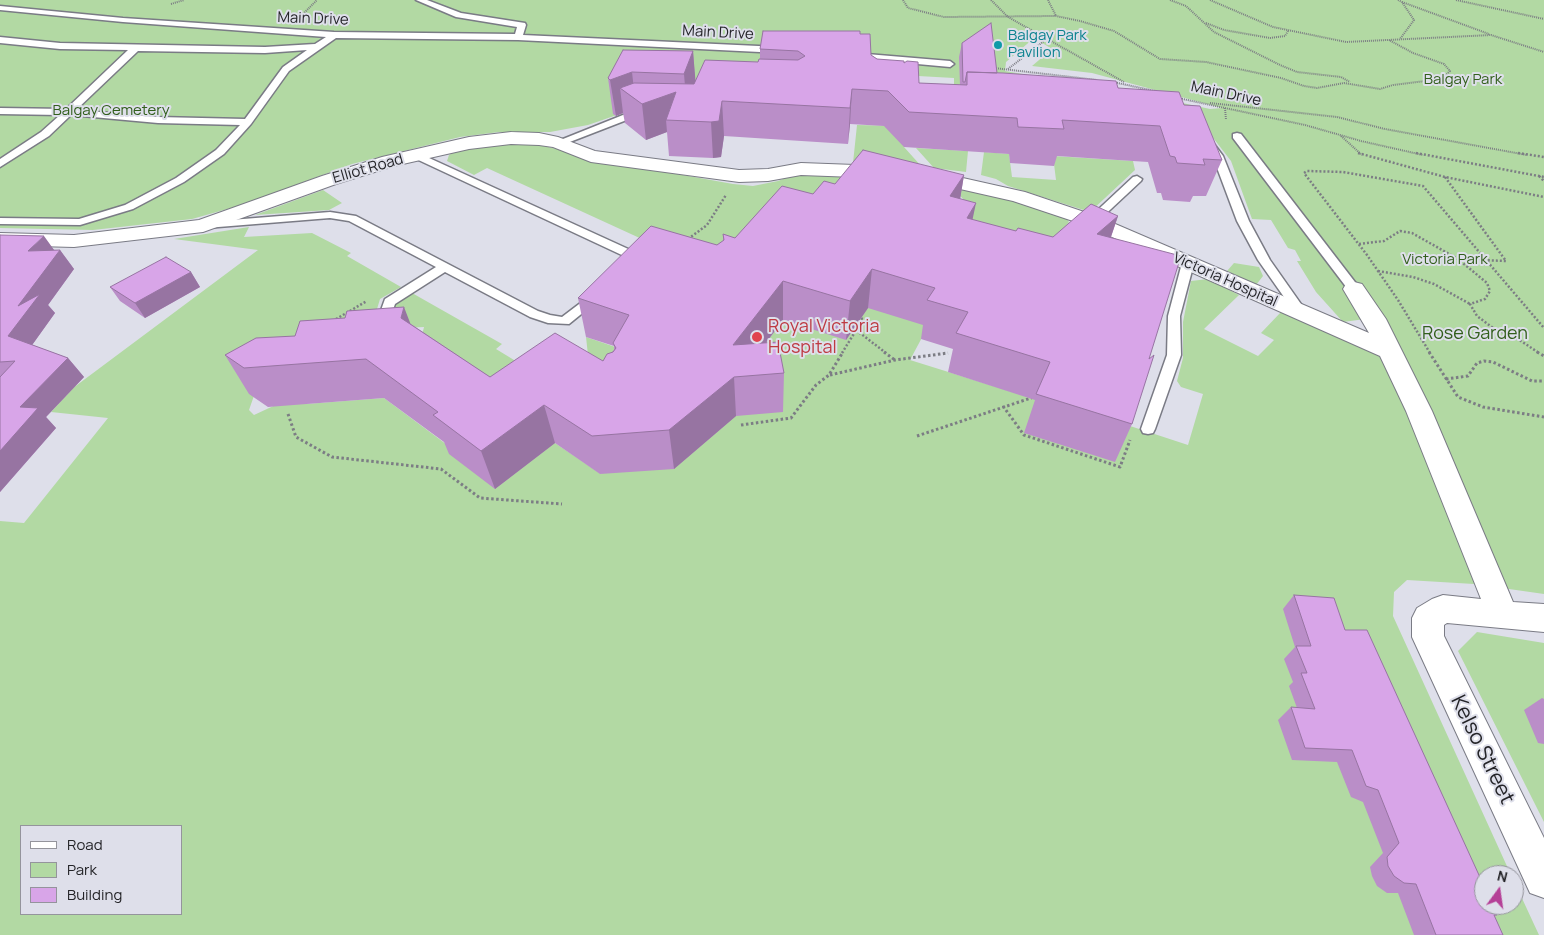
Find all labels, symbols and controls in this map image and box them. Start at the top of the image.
street label: Main Drive [277,9,349,29]
street label: Main Drive [682,22,754,44]
place label: Balgay Park Pavilion [1008,27,1087,62]
marker: Balgay Park Pavilion [992,39,1004,51]
park label: Balgay Park [1424,71,1502,89]
street label: Main Drive [1189,78,1263,110]
park label: Balgay Cemetery [52,102,170,120]
street label: Elliot Road [331,150,405,188]
street label: Victoria Hospital [1170,249,1280,311]
park label: Victoria Park [1402,251,1488,269]
place label: Royal Victoria Hospital [768,316,879,358]
park label: Rose Garden [1422,323,1528,345]
marker: Royal Victoria Hospital [750,330,764,344]
street label: Kelso Street [1445,691,1519,809]
legend [20,825,182,915]
text: Road [67,834,103,855]
text: Park [67,859,97,880]
north arrow [1474,865,1524,915]
text: N [1495,865,1510,886]
text: Building [67,884,122,905]

